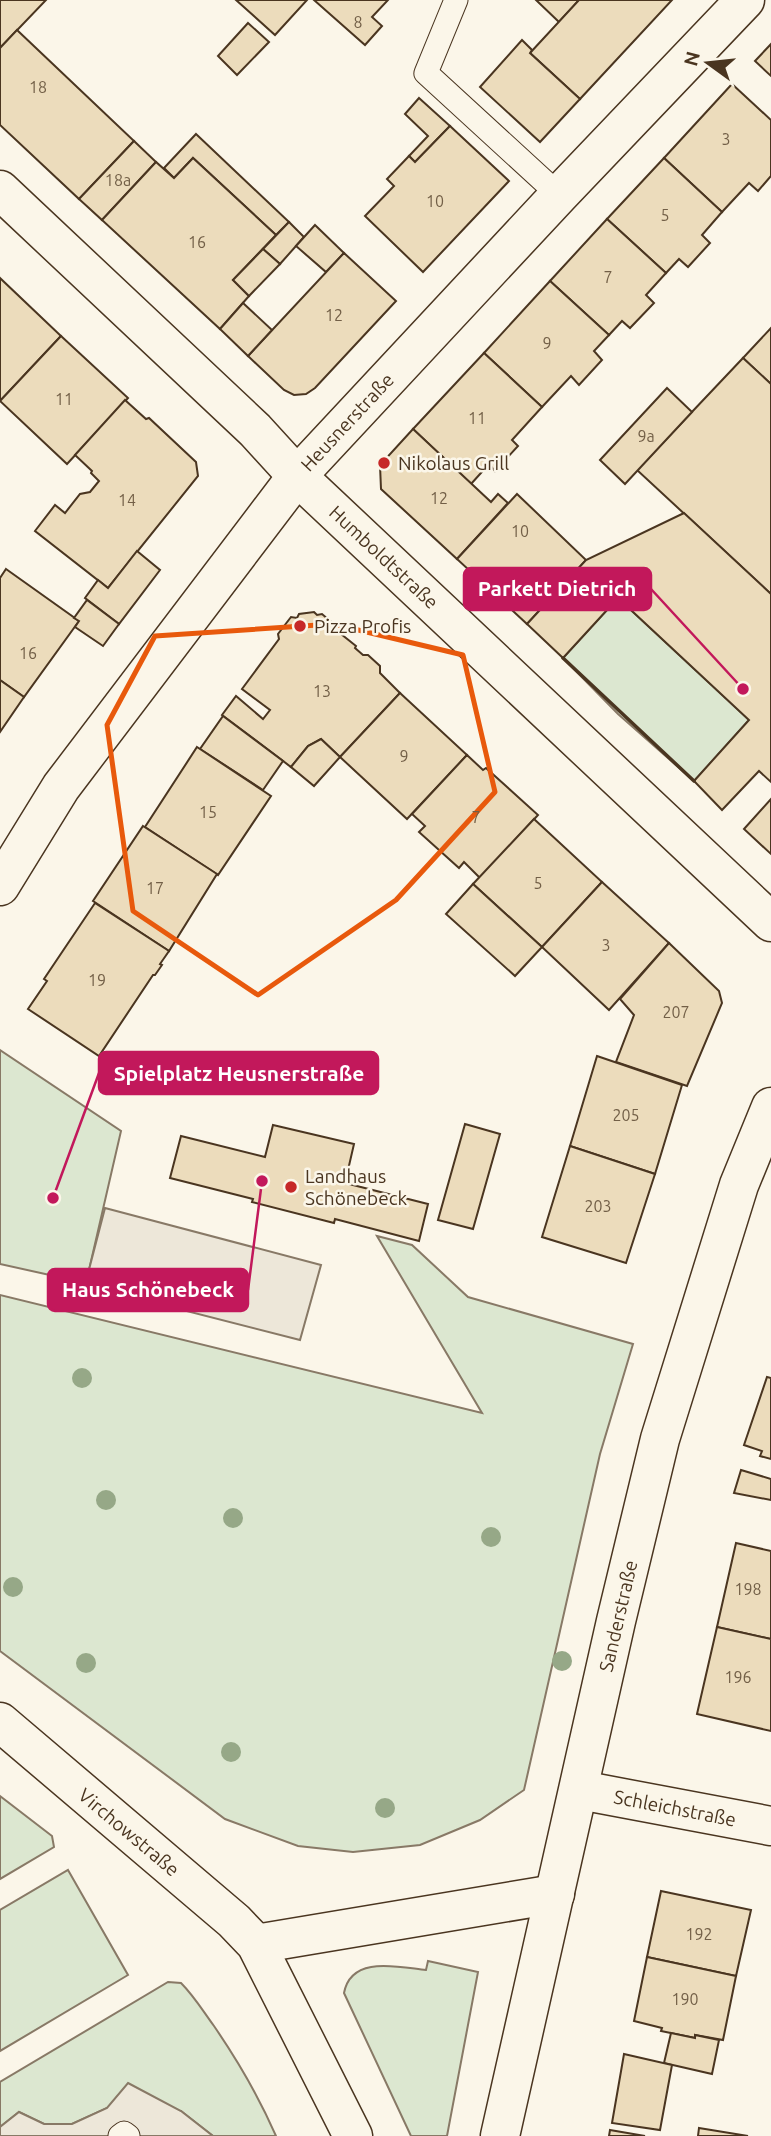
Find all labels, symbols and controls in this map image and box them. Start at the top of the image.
house number: 8 [353,13,363,31]
north arrow [673,28,743,98]
text: N [679,49,704,68]
house number: 18 [29,78,47,96]
house number: 3 [721,130,731,148]
house number: 18a [105,171,131,189]
house number: 10 [426,192,444,210]
house number: 5 [660,206,670,224]
house number: 16 [188,233,206,251]
house number: 7 [603,268,613,286]
house number: 12 [325,306,343,324]
house number: 9 [542,334,552,352]
street label: Heusnerstraße [296,368,398,476]
house number: 11 [55,390,73,408]
house number: 11 [468,409,486,427]
house number: 9a [637,427,655,445]
place label: Nikolaus Grill [398,452,509,474]
marker: Nikolaus Grill [376,455,392,471]
house number: 12 [430,489,448,507]
house number: 14 [118,491,136,509]
street label: Humboldtstraße [325,501,443,613]
house number: 10 [511,522,529,540]
callout: Parkett Dietrich [464,568,651,610]
text: Parkett Dietrich [478,576,636,600]
place label: Pizza Profis [314,615,411,637]
marker: Pizza Profis [292,618,308,634]
house number: 16 [19,644,37,662]
house number: 13 [313,682,331,700]
house number: 9 [399,747,409,765]
house number: 15 [199,803,217,821]
house number: 7 [471,808,481,826]
house number: 5 [533,874,543,892]
house number: 17 [146,879,164,897]
house number: 3 [601,936,611,954]
house number: 19 [88,971,106,989]
house number: 207 [662,1003,690,1021]
callout: Spielplatz Heusnerstraße [99,1052,378,1094]
text: Spielplatz Heusnerstraße [114,1061,364,1085]
house number: 205 [612,1106,640,1124]
place label: Landhaus Schönebeck [305,1165,408,1209]
marker: Landhaus Schönebeck [283,1179,299,1195]
house number: 203 [584,1197,612,1215]
callout: Haus Schönebeck [48,1269,248,1311]
text: Haus Schönebeck [62,1277,234,1301]
street label: Sanderstraße [594,1558,642,1674]
house number: 198 [734,1580,762,1598]
house number: 196 [724,1668,752,1686]
street label: Virchowstraße [74,1784,184,1880]
street label: Schleichstraße [612,1785,738,1831]
house number: 192 [685,1925,713,1943]
house number: 190 [671,1990,699,2008]

